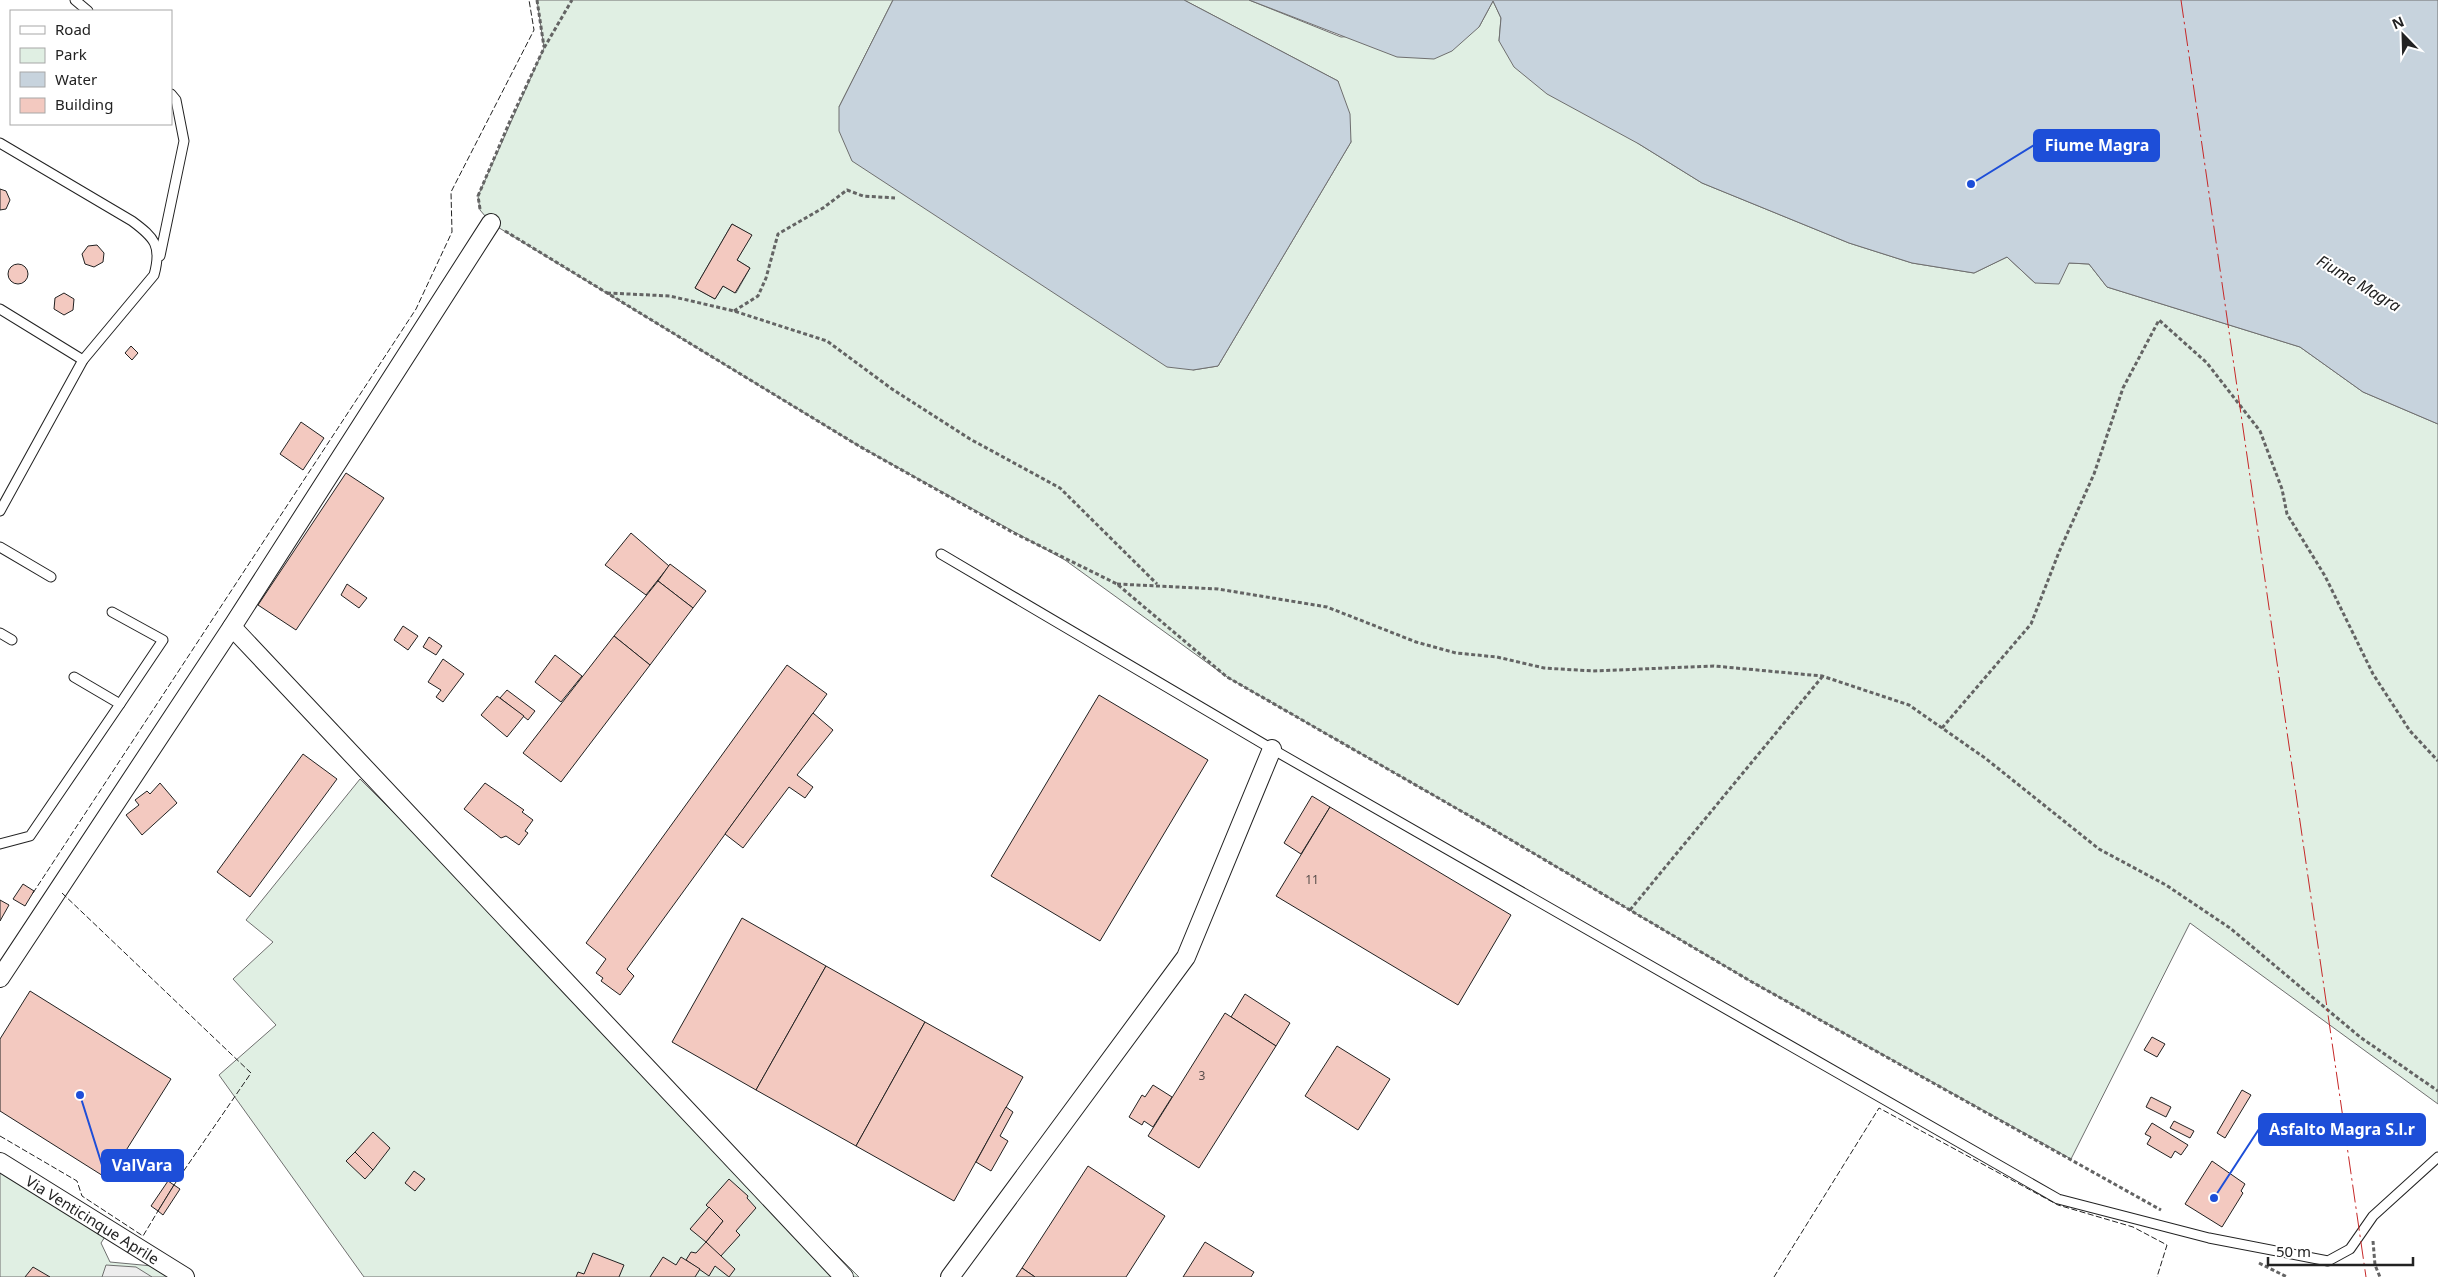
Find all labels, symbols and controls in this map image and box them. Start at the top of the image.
legend [10,10,172,125]
north arrow [2378,10,2428,60]
text: N [2389,12,2407,34]
text: Road [55,19,91,39]
text: Park [55,44,87,64]
text: Water [55,69,97,89]
text: Building [55,94,113,114]
callout: Fiume Magra [2034,130,2159,161]
text: Fiume Magra [2045,134,2149,156]
water label: Fiume Magra [2313,249,2405,317]
house number: 11 [1305,871,1319,888]
house number: 3 [1199,1067,1206,1084]
callout: Asfalto Magra S.l.r [2259,1114,2425,1145]
text: Asfalto Magra S.l.r [2269,1118,2415,1140]
callout: ValVara [102,1150,183,1181]
text: ValVara [112,1154,172,1176]
street label: Via Venticinque Aprile [22,1171,163,1269]
scale bar [2268,1234,2413,1266]
text: 50 m [2276,1241,2311,1261]

